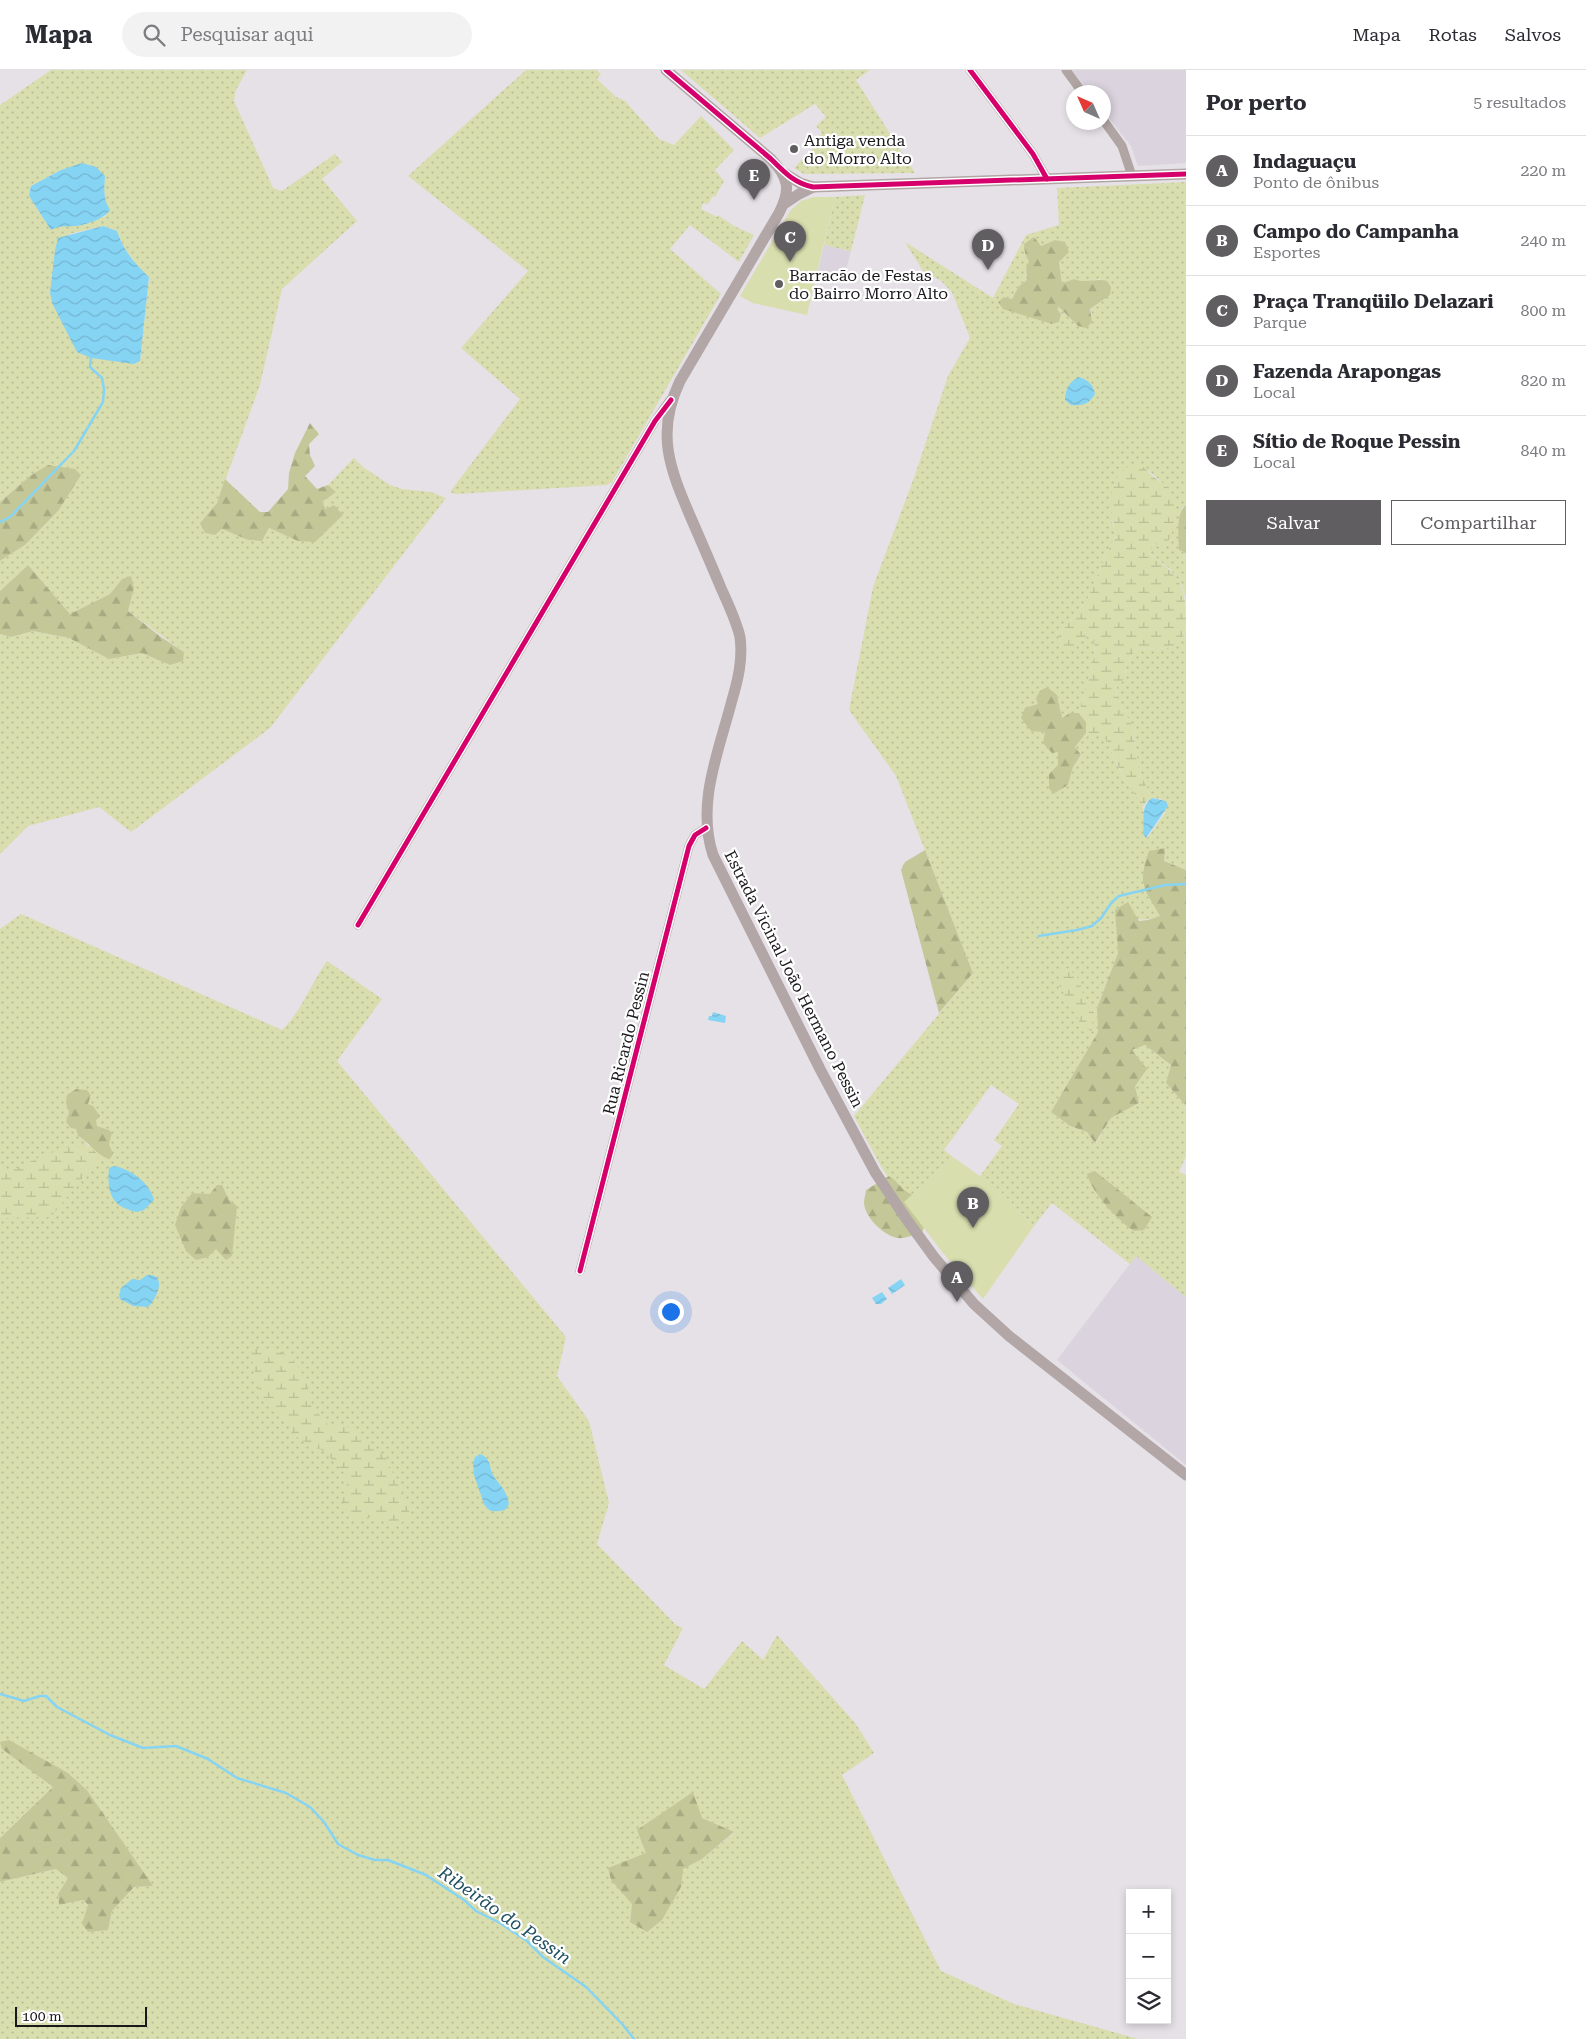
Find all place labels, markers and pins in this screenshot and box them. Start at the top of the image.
place label: Antiga venda do Morro Alto [804,131,912,168]
marker: Antiga venda do Morro Alto [788,143,800,155]
pin: E [738,159,770,200]
pin: C [774,221,806,262]
pin: D [972,229,1004,270]
place label: Barracão de Festas do Bairro Morro Alto [789,266,948,303]
marker: Barracão de Festas do Bairro Morro Alto [773,278,785,290]
pin: B [957,1187,989,1228]
pin: A [941,1261,973,1302]

